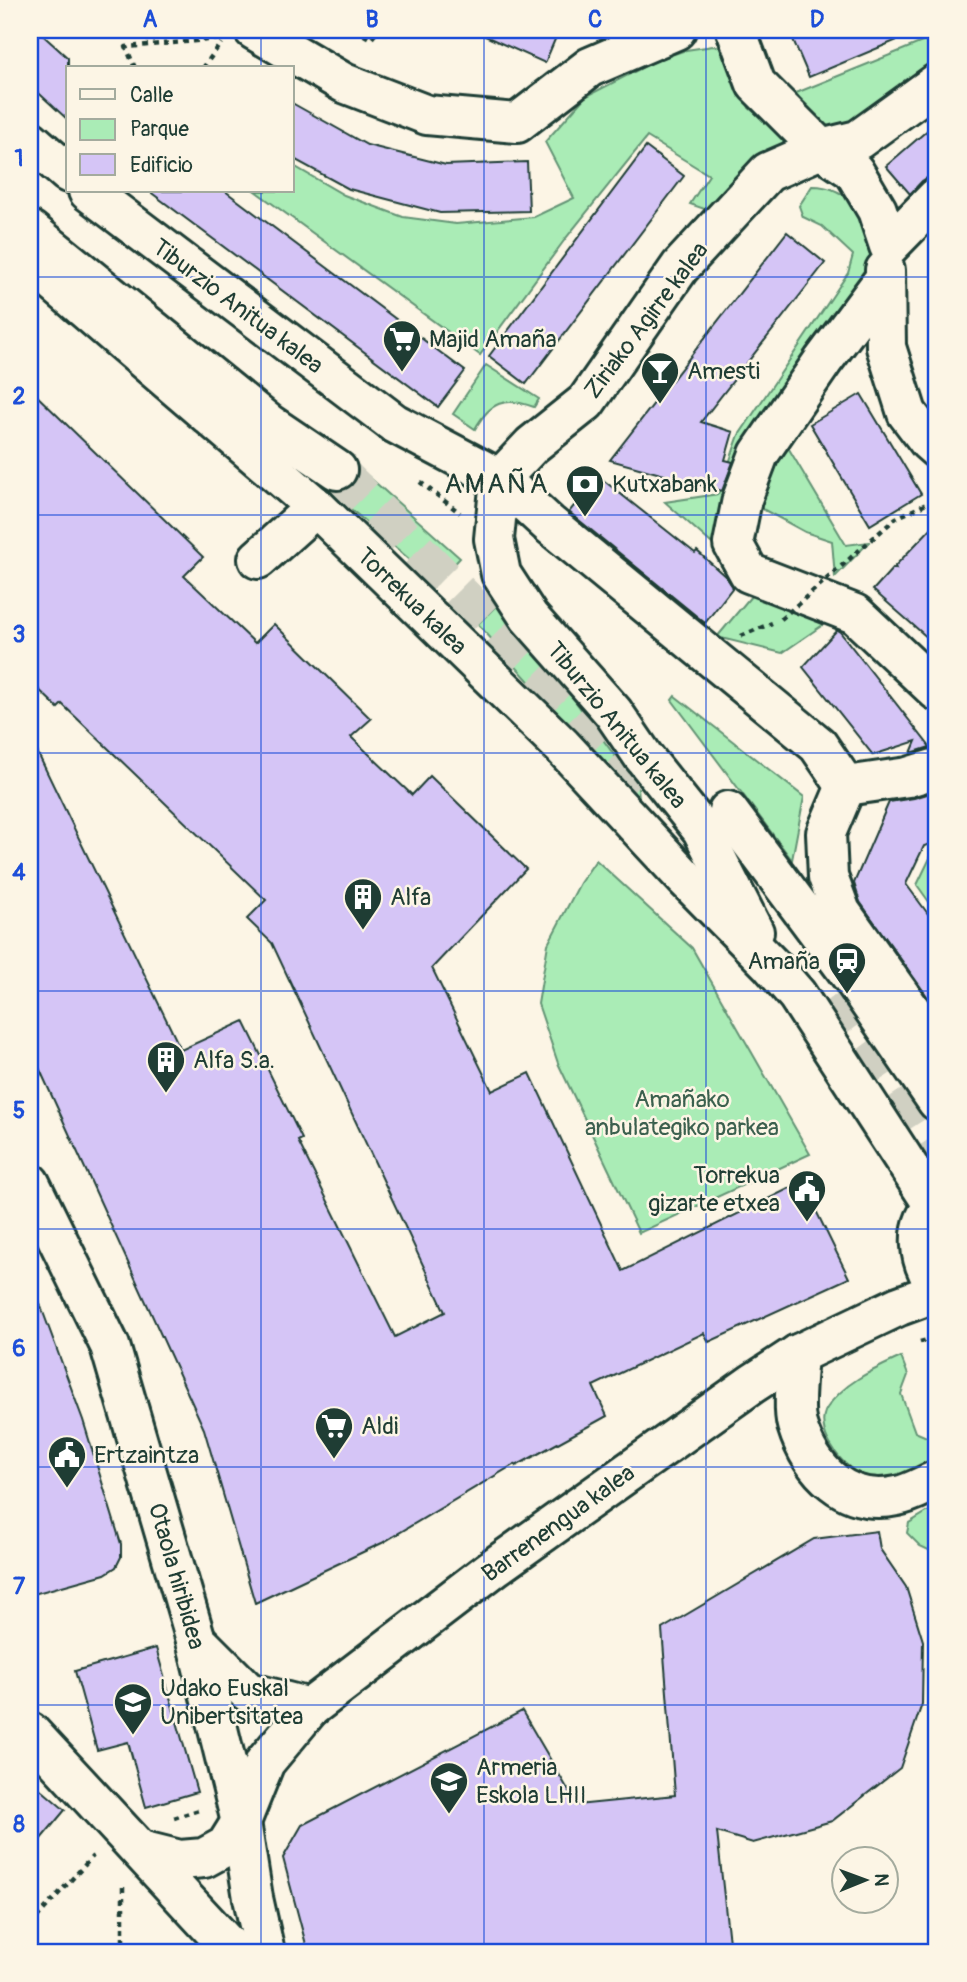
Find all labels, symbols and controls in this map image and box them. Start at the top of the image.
text: A [143,5,158,34]
text: B [365,5,379,34]
text: C [588,5,602,34]
text: D [810,5,824,34]
legend [66,66,294,192]
text: Calle [130,82,174,109]
text: Parque [130,116,189,143]
text: 1 [15,144,24,173]
text: Edificio [130,152,193,179]
street label: Tiburzio Anitua kalea [147,233,329,380]
street label: Ziriako Agirre kalea [578,236,715,404]
supermarket icon: Majid Amaña [381,318,423,373]
place label: Majid Amaña [429,325,557,354]
bar icon: Amesti [639,350,681,405]
place label: Amesti [687,357,760,386]
text: 2 [13,382,26,411]
bank icon: Kutxabank [564,463,606,518]
district label: AMAÑA [444,467,550,502]
place label: Kutxabank [612,470,717,499]
street label: Torrekua kalea [351,542,473,661]
text: 3 [13,620,25,649]
street label: Tiburzio Anitua kalea [540,636,693,815]
text: 4 [12,858,26,887]
building icon: Alfa [342,876,384,931]
place label: Alfa [390,883,431,912]
station icon: Amaña [826,940,868,995]
place label: Amaña [747,947,820,976]
building icon: Alfa S.a. [145,1039,187,1094]
place label: Alfa S.a. [193,1046,275,1075]
park label: Amañako anbulategiko parkea [585,1085,779,1142]
text: 5 [13,1096,25,1125]
place label: Torrekua gizarte etxea [648,1161,780,1218]
public building icon: Torrekua gizarte etxea [786,1168,828,1223]
text: 6 [12,1334,26,1363]
supermarket icon: Aldi [313,1405,355,1460]
place label: Aldi [361,1412,398,1441]
public building icon: Ertzaintza [46,1434,88,1489]
place label: Ertzaintza [94,1441,199,1470]
street label: Barrenengua kalea [476,1458,640,1589]
street label: Otaola hiribidea [142,1500,211,1653]
text: 7 [13,1572,26,1601]
place label: Udako Euskal Unibertsitatea [160,1674,303,1731]
school or university icon: Udako Euskal Unibertsitatea [112,1681,154,1736]
place label: Armeria Eskola LHII [476,1753,586,1810]
school or university icon: Armeria Eskola LHII [428,1760,470,1815]
text: 8 [13,1810,25,1839]
north arrow [830,1846,900,1916]
text: N [869,1873,893,1886]

